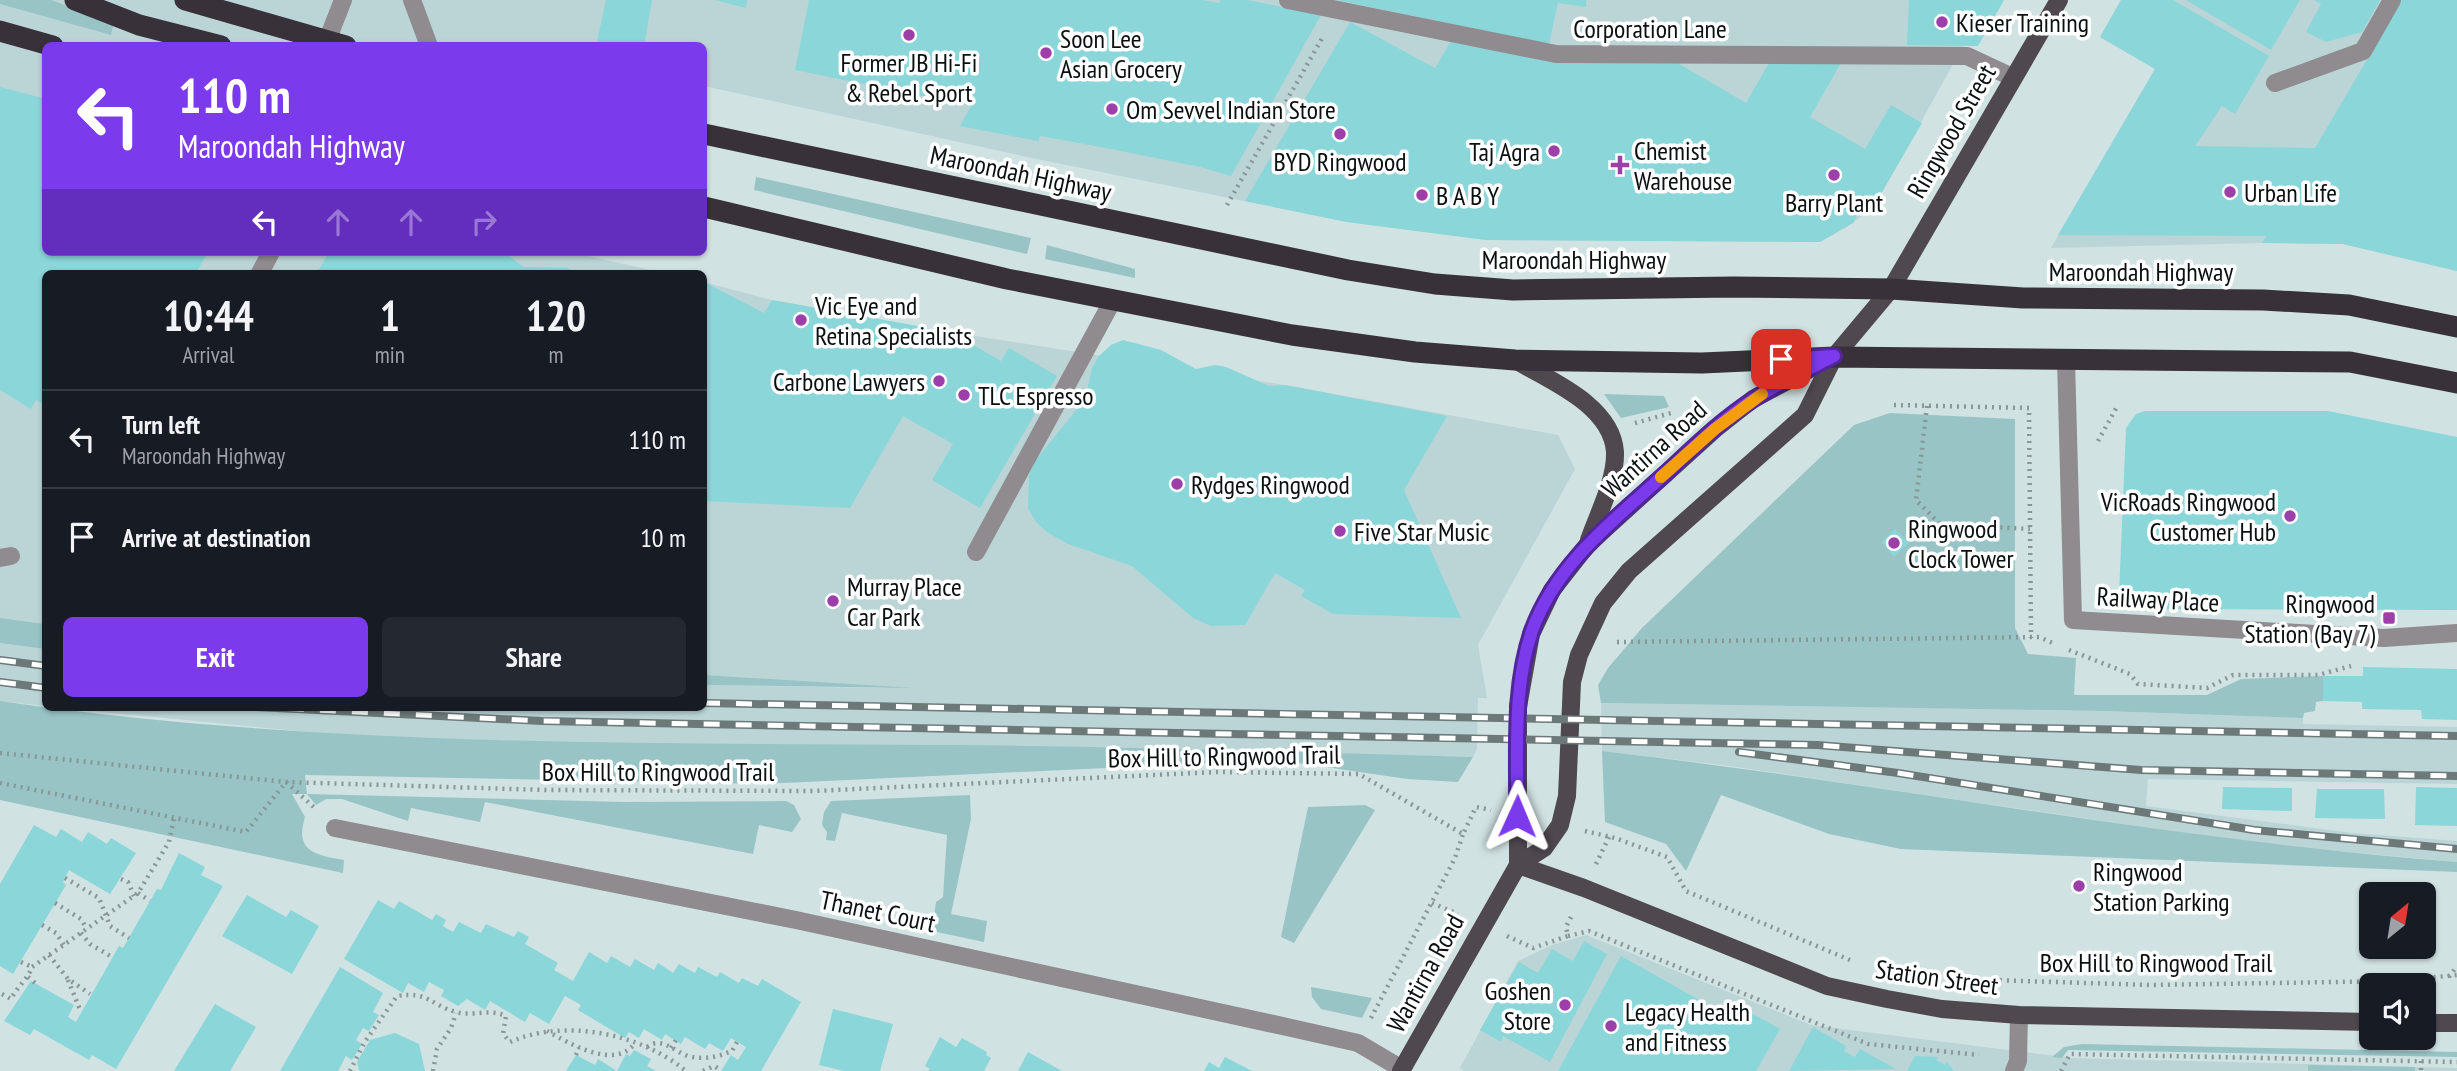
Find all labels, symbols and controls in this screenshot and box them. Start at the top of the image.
place label: Kieser Training [1956,6,2089,39]
street label: Corporation Lane [1573,12,1727,45]
marker: Kieser Training [1934,14,1950,30]
place label: Soon Lee Asian Grocery [1060,22,1182,85]
marker: Former JB Hi-Fi & Rebel Sport [901,27,917,43]
marker: Soon Lee Asian Grocery [1038,45,1054,61]
place label: Former JB Hi-Fi & Rebel Sport [841,46,977,109]
street label: Ringwood Street [1899,58,2003,204]
text: 110 m [178,63,291,127]
icon: left [63,70,154,161]
place label: Om Sevvel Indian Store [1126,93,1336,126]
marker: Om Sevvel Indian Store [1104,101,1120,117]
text: Maroondah Highway [178,125,405,167]
marker: BYD Ringwood [1332,126,1348,142]
place label: Chemist Warehouse [1634,134,1732,197]
place label: Taj Agra [1469,135,1540,168]
street label: Maroondah Highway [927,138,1115,208]
marker: Taj Agra [1546,143,1562,159]
place label: BYD Ringwood [1274,145,1406,178]
marker: Chemist Warehouse [1612,157,1628,173]
marker: Barry Plant [1826,167,1842,183]
place label: Urban Life [2244,176,2337,209]
place label: B A B Y [1436,179,1499,212]
marker: Urban Life [2222,184,2238,200]
place label: Barry Plant [1785,186,1883,219]
marker: B A B Y [1414,187,1430,203]
icon: left [246,203,284,241]
icon: ahead [319,203,357,241]
icon: ahead [392,203,430,241]
icon: right [465,203,503,241]
street label: Maroondah Highway [1482,243,1666,276]
street label: Maroondah Highway [2049,255,2233,288]
text: 10:44 [163,288,254,343]
text: 1 [380,288,400,343]
text: 120 [526,288,586,343]
place label: Vic Eye and Retina Specialists [814,289,972,352]
marker: Vic Eye and Retina Specialists [793,312,809,328]
pin [1751,329,1811,389]
text: Arrival [182,340,234,369]
text: min [375,340,405,369]
text: m [548,340,563,369]
icon: arrive [1762,340,1800,378]
place label: Carbone Lawyers [773,365,925,398]
marker: Carbone Lawyers [931,373,947,389]
place label: TLC Espresso [978,379,1093,412]
marker: TLC Espresso [956,387,972,403]
street label: Wantirna Road [1595,393,1713,505]
text: Turn left [122,408,200,441]
icon: left [63,420,101,458]
text: 110 m [628,423,686,456]
text: Maroondah Highway [122,441,285,470]
place label: Rydges Ringwood [1191,468,1350,501]
marker: Rydges Ringwood [1169,476,1185,492]
place label: VicRoads Ringwood Customer Hub [2100,485,2276,548]
marker: VicRoads Ringwood Customer Hub [2282,508,2298,524]
place label: Ringwood Clock Tower [1908,512,2014,575]
place label: Five Star Music [1354,515,1490,548]
icon: arrive [63,518,101,556]
text: Arrive at destination [122,521,311,554]
text: 10 m [640,521,686,554]
marker: Five Star Music [1332,523,1348,539]
marker: Ringwood Clock Tower [1886,535,1902,551]
place label: Murray Place Car Park [847,570,962,633]
street label: Railway Place [2096,579,2220,619]
place label: Ringwood Station (Bay 7) [2244,587,2375,650]
marker: Murray Place Car Park [825,593,841,609]
marker: Ringwood Station (Bay 7) [2381,610,2397,626]
button: Exit [63,617,368,697]
button: Share [382,617,686,697]
street label: Box Hill to Ringwood Trail [1107,737,1341,775]
street label: Box Hill to Ringwood Trail [542,755,774,788]
position arrow [1480,779,1554,853]
place label: Ringwood Station Parking [2093,855,2230,918]
marker: Ringwood Station Parking [2071,878,2087,894]
north arrow [2359,882,2436,959]
map controls [2359,882,2436,1050]
street label: Thanet Court [817,883,939,939]
street label: Wantirna Road [1379,908,1471,1038]
street label: Box Hill to Ringwood Trail [2040,946,2272,979]
street label: Station Street [1874,952,2000,1002]
button: sound [2359,973,2436,1050]
place label: Goshen Store [1485,974,1551,1037]
place label: Legacy Health and Fitness [1625,995,1750,1058]
marker: Goshen Store [1557,997,1573,1013]
marker: Legacy Health and Fitness [1603,1018,1619,1034]

